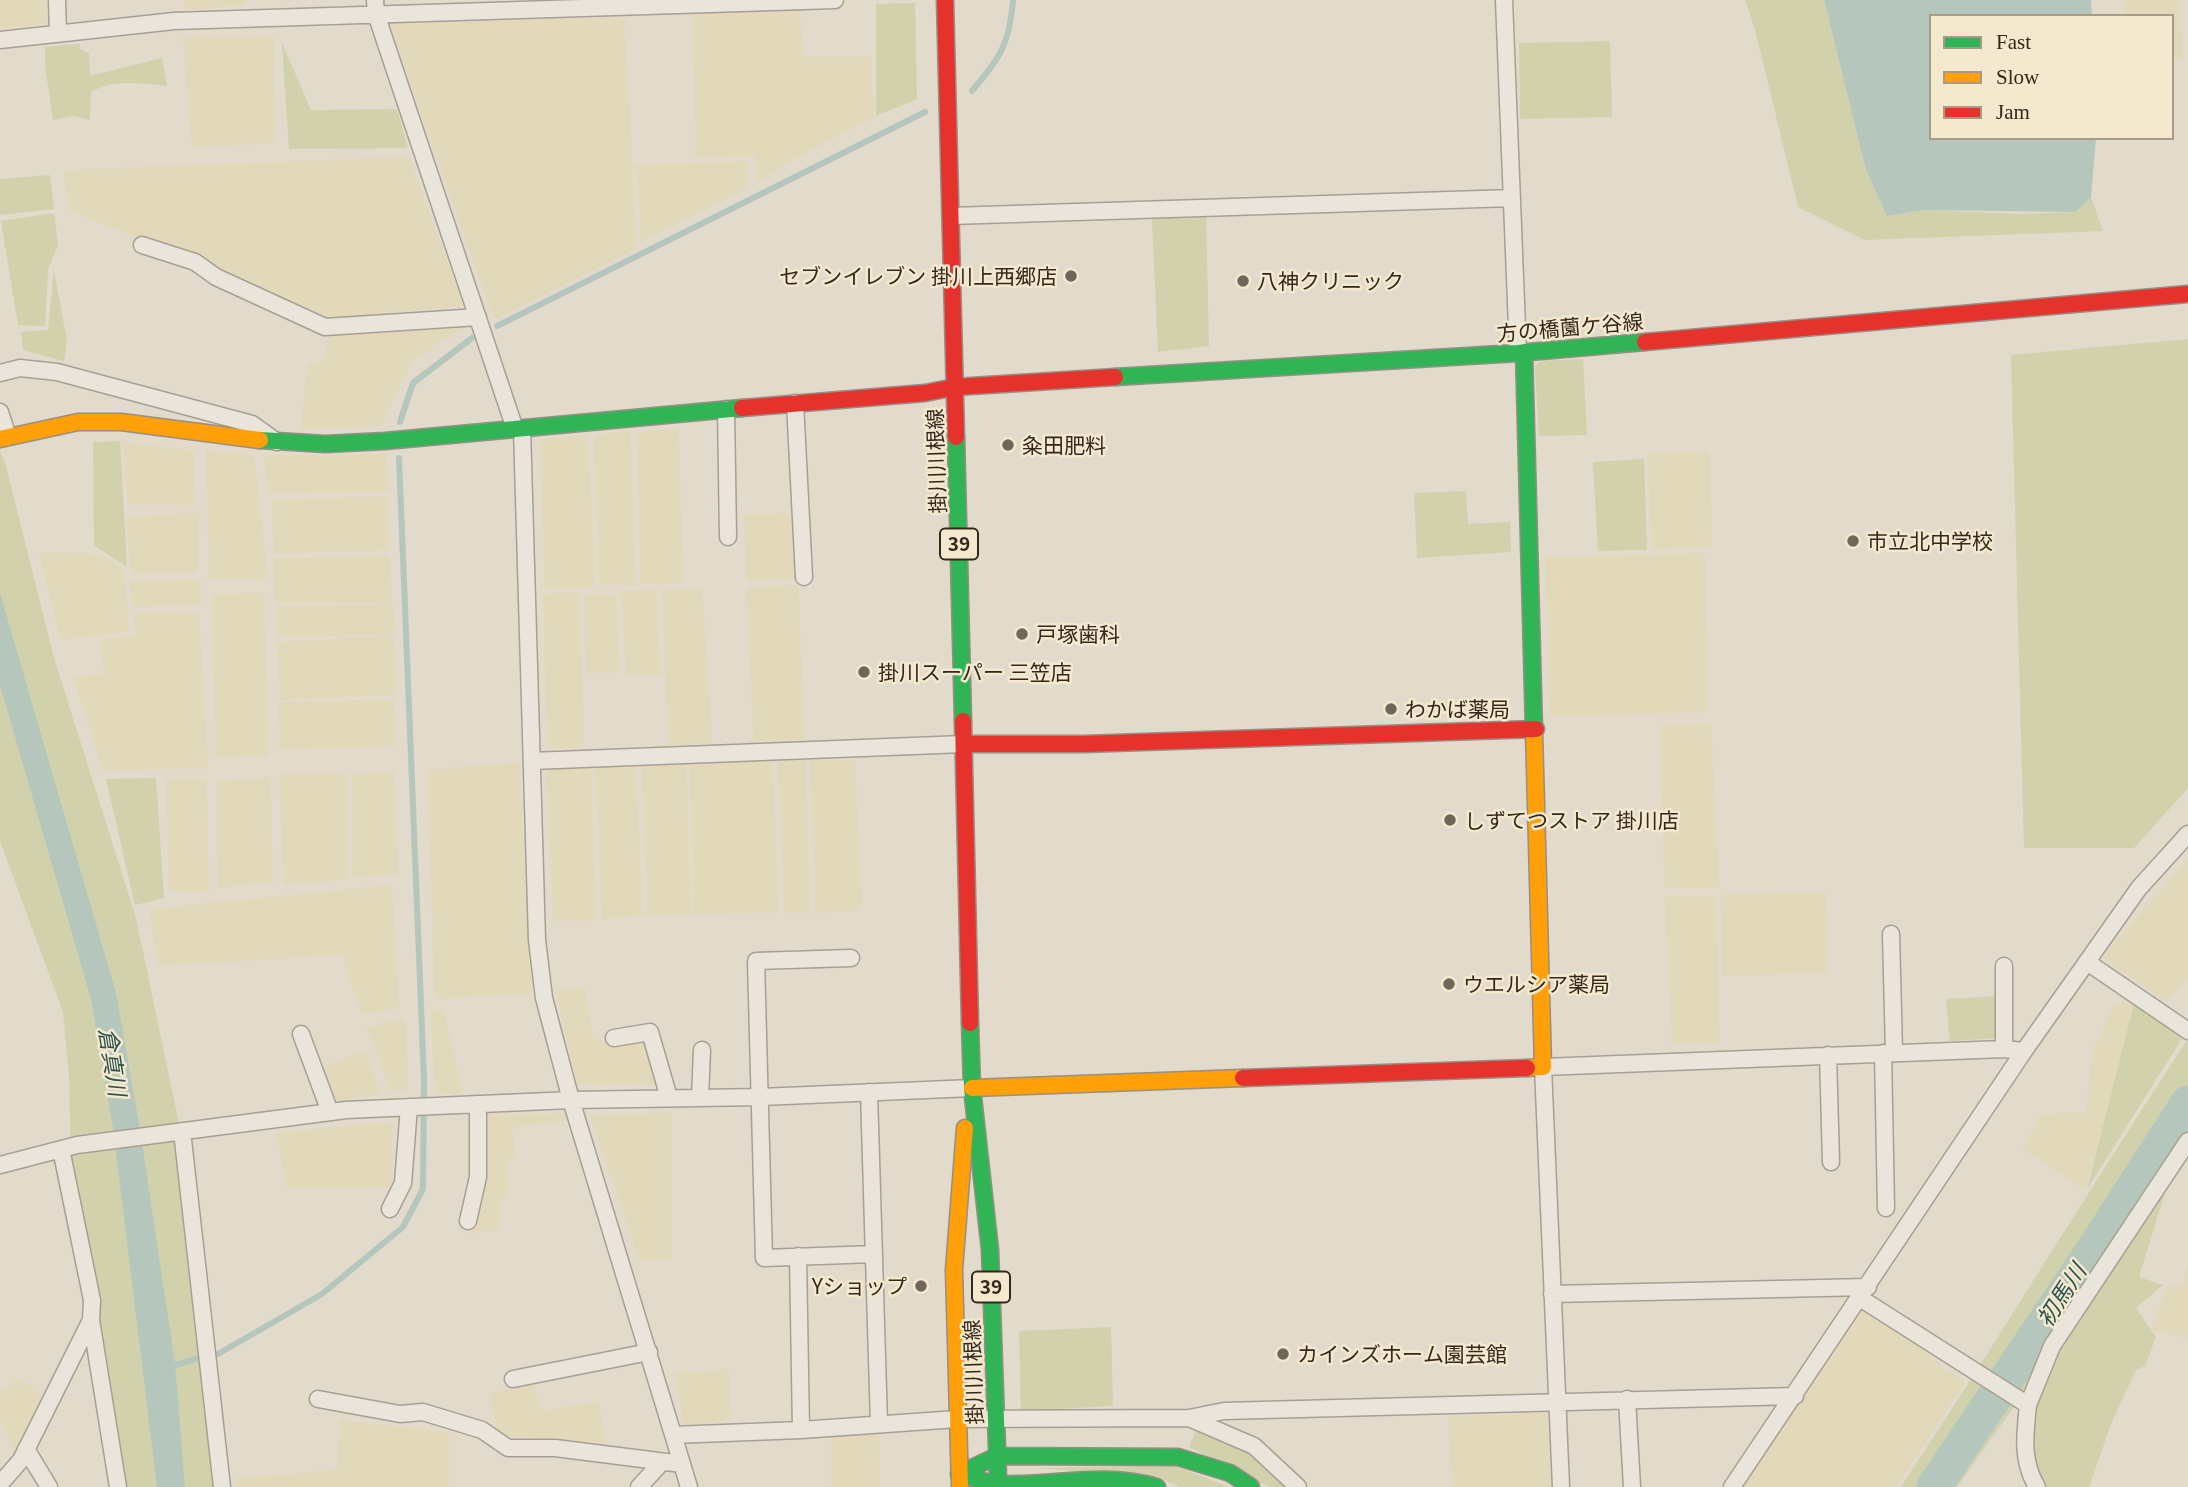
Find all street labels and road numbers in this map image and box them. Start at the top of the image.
street label: 方の橋薗ケ谷線 [1496,308,1644,346]
street label: 掛川川根線 [922,408,950,514]
road number: 39 [940,528,978,559]
road number: 39 [972,1272,1010,1302]
street label: 掛川川根線 [959,1319,987,1425]

